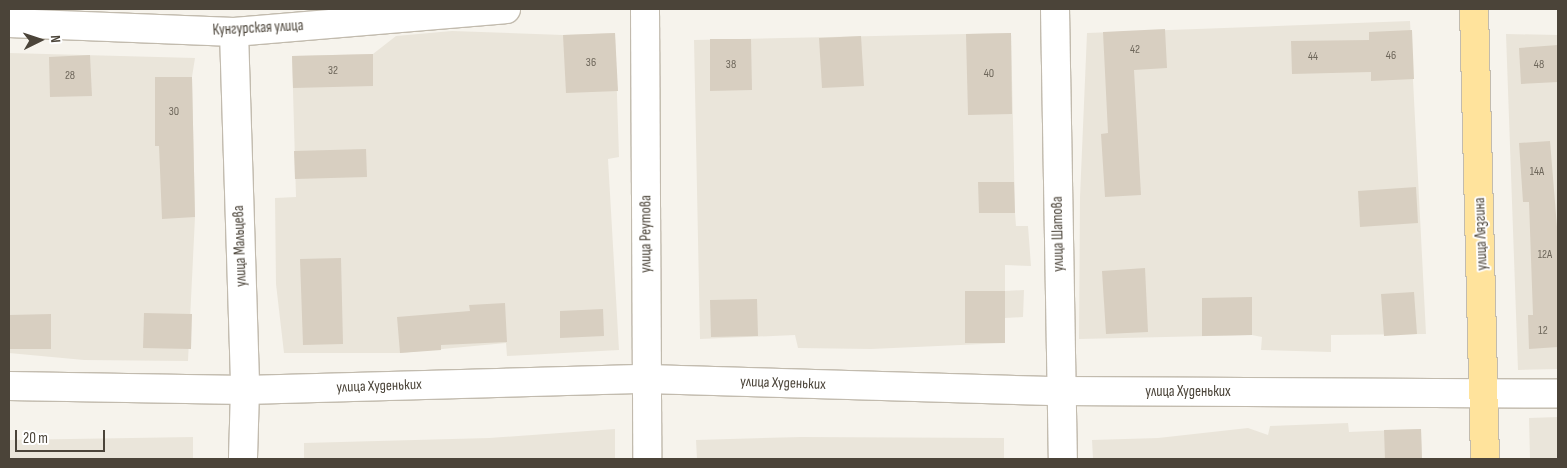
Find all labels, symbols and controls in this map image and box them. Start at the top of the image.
north arrow [15,15,65,65]
street label: Кунгурская улица [212,17,304,39]
text: N [47,35,64,43]
house number: 42 [1130,43,1140,57]
house number: 46 [1386,49,1396,63]
house number: 44 [1308,50,1318,64]
house number: 36 [586,56,596,70]
house number: 38 [726,58,736,72]
house number: 48 [1534,58,1544,72]
house number: 32 [328,64,338,78]
house number: 40 [984,67,994,81]
house number: 28 [65,69,75,83]
house number: 30 [169,105,179,119]
house number: 14А [1530,165,1544,179]
street label: улица Реутова [637,195,655,273]
street label: улица Шатова [1048,196,1068,272]
street label: улица Лязгина [1471,197,1491,271]
street label: улица Мальцева [230,205,250,287]
house number: 12А [1538,248,1552,262]
house number: 12 [1538,324,1548,338]
street label: улица Худеньких [740,373,826,393]
street label: улица Худеньких [336,376,422,396]
street label: улица Худеньких [1145,383,1231,401]
scale bar [18,420,108,452]
text: 20 m [23,429,48,448]

